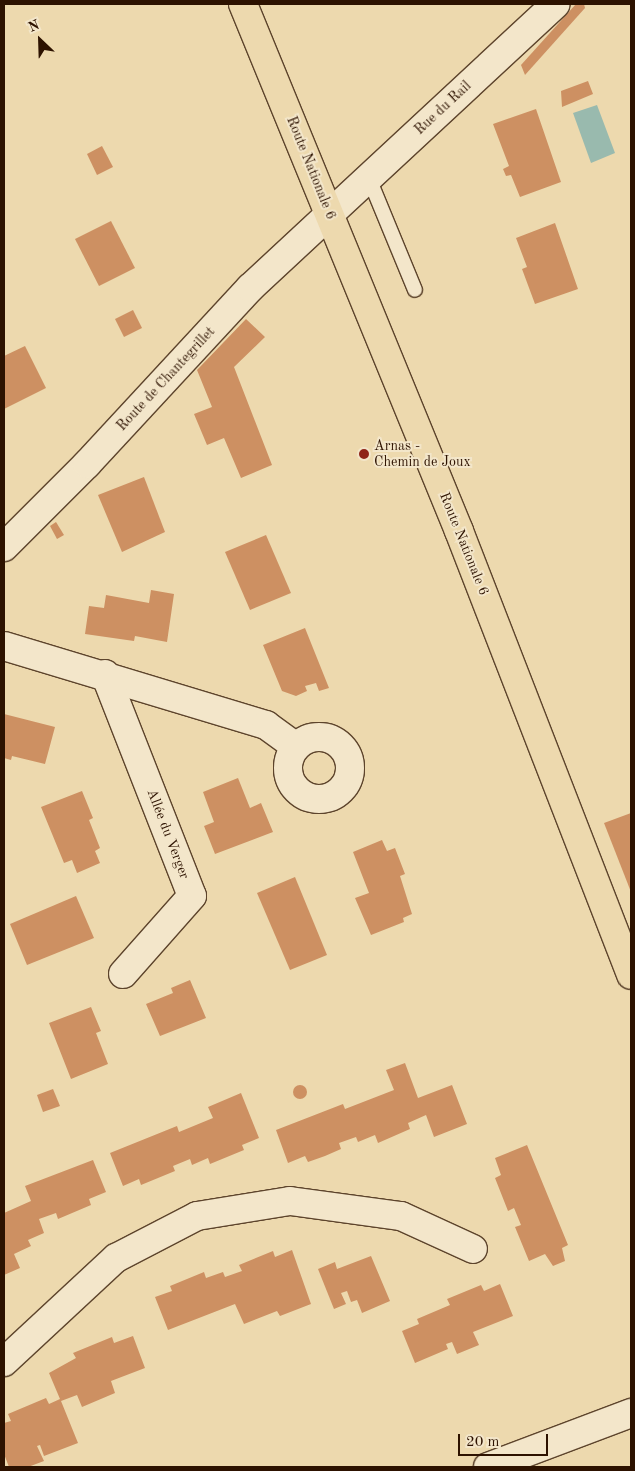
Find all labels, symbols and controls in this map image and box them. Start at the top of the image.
north arrow [15,15,65,65]
text: N [26,18,42,35]
street label: Rue du Rail [411,78,475,138]
street label: Route Nationale 6 [283,114,339,222]
street label: Route de Chantegrillet [113,323,219,435]
place label: Arnas - Chemin de Joux [374,438,471,471]
marker: Arnas - Chemin de Joux [358,448,370,460]
street label: Route Nationale 6 [436,490,492,598]
street label: Allée du Verger [143,787,193,881]
scale bar [460,1424,550,1456]
text: 20 m [466,1435,500,1450]

